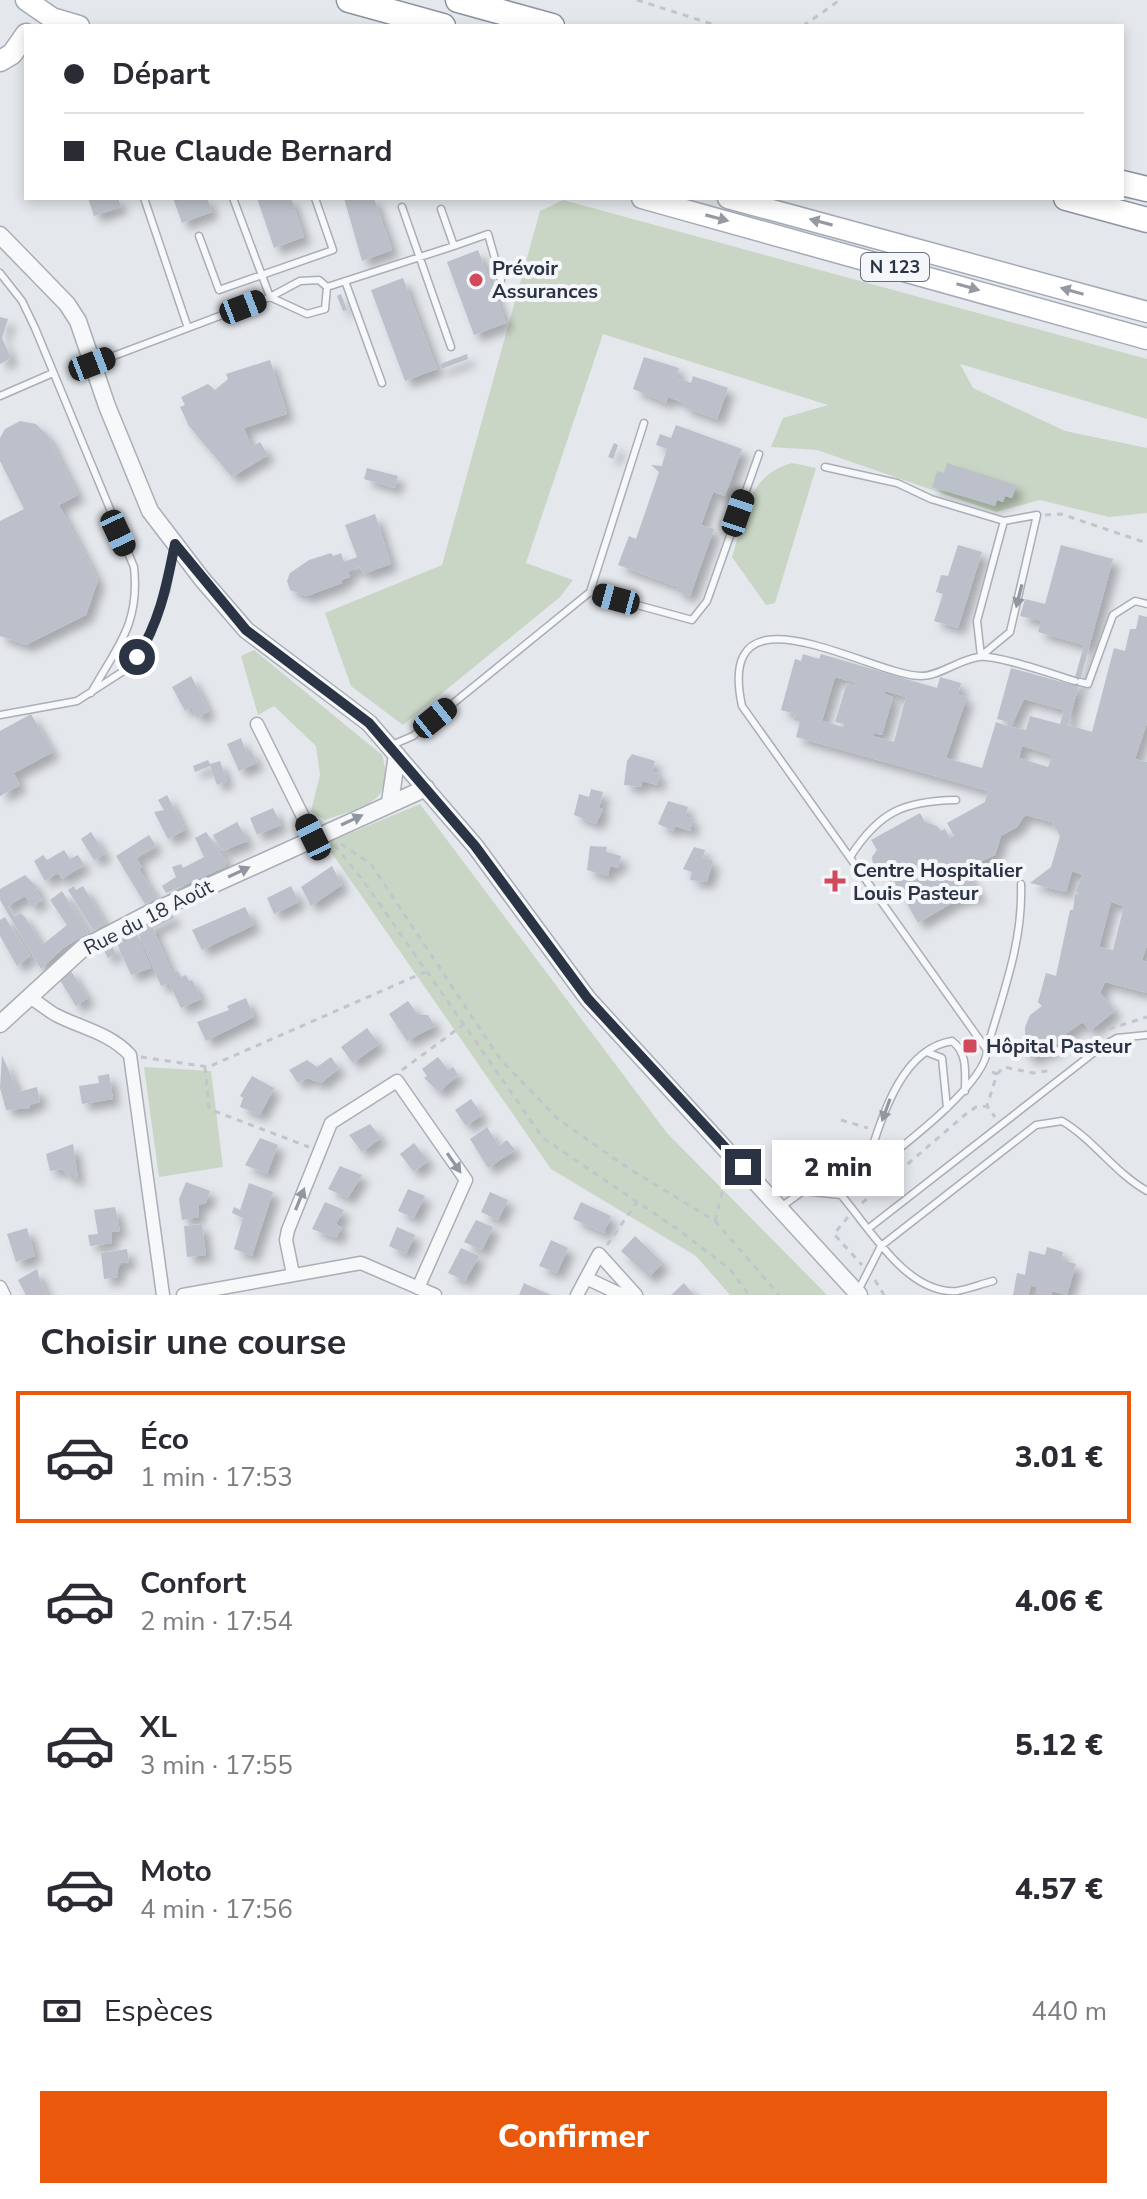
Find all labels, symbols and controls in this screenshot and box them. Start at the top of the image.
text: Départ [112,54,210,95]
text: Rue Claude Bernard [112,131,393,172]
one-way arrow [704,213,729,225]
one-way arrow [809,216,834,228]
road number: N 123 [861,253,929,281]
place label: Prévoir Assurances [492,255,598,305]
marker: Prévoir Assurances [467,271,485,289]
one-way arrow [955,282,980,294]
one-way arrow [1059,284,1083,297]
car [216,287,270,327]
car [65,344,119,384]
car [719,486,757,540]
car [97,506,139,560]
car [590,581,642,617]
one-way arrow [1012,584,1024,609]
route start [119,639,155,675]
car [409,694,461,742]
car [292,810,334,864]
one-way arrow [340,813,363,827]
place label: Centre Hospitalier Louis Pasteur [853,857,1023,907]
one-way arrow [227,865,250,879]
marker: Centre Hospitalier Louis Pasteur [824,870,846,892]
street label: Rue du 18 Août [79,873,218,962]
place label: Hôpital Pasteur [986,1033,1132,1060]
marker: Hôpital Pasteur [961,1037,979,1055]
one-way arrow [880,1098,892,1122]
callout: 2 min [771,1139,903,1195]
route end [725,1149,761,1185]
text: 2 min [804,1150,872,1185]
one-way arrow [446,1152,461,1173]
one-way arrow [294,1188,307,1211]
text: Choisir une course [40,1318,346,1367]
text: Éco [140,1419,189,1460]
icon: car [44,1421,116,1493]
text: 3.01 € [1015,1437,1103,1478]
text: 1 min · 17:53 [140,1460,293,1495]
text: Confort [140,1563,246,1604]
icon: car [44,1565,116,1637]
text: 4.06 € [1015,1581,1103,1622]
text: 2 min · 17:54 [140,1604,293,1639]
text: XL [140,1707,177,1748]
icon: car [44,1709,116,1781]
text: 5.12 € [1015,1725,1103,1766]
text: 3 min · 17:55 [140,1748,293,1783]
text: Moto [140,1851,212,1892]
icon: car [44,1853,116,1925]
text: 4.57 € [1015,1869,1103,1910]
text: 4 min · 17:56 [140,1892,293,1927]
icon: cash [40,1989,84,2033]
text: Espèces [104,1991,213,2032]
text: 440 m [1031,1994,1107,2029]
button: Confirmer [40,2091,1107,2183]

